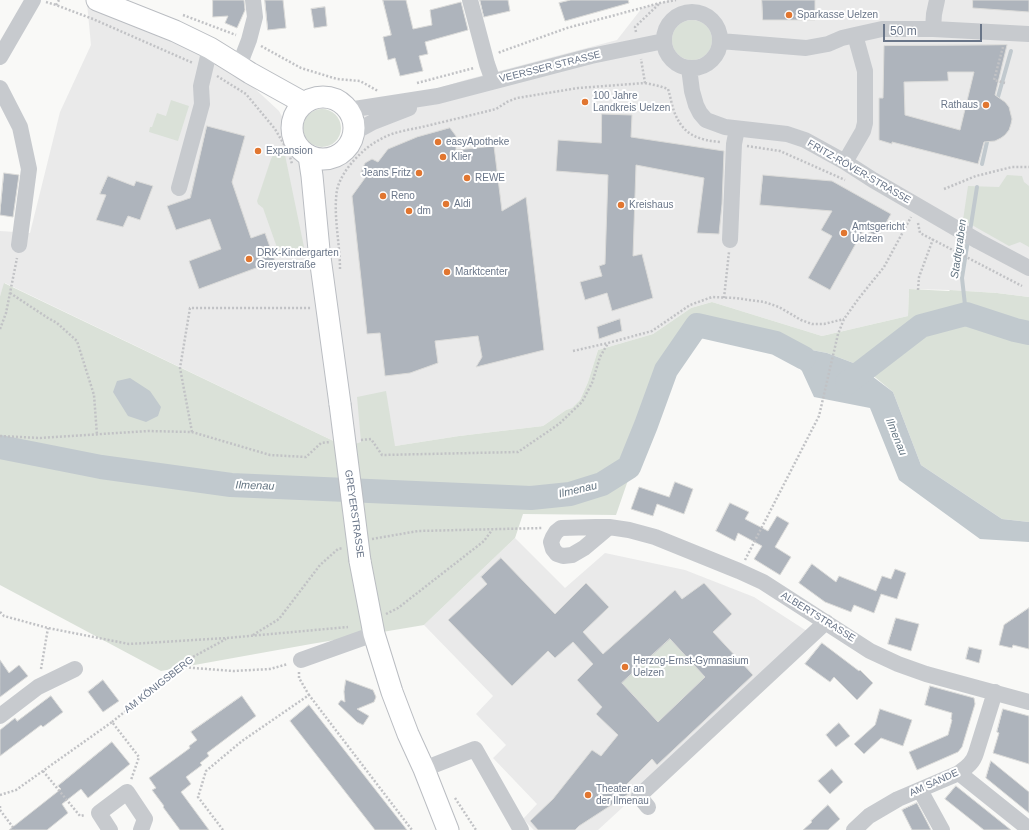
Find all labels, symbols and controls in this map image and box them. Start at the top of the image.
place label: Sparkasse Uelzen [797,9,878,21]
marker: Sparkasse Uelzen [784,10,794,20]
scale bar [885,16,984,42]
text: 50 m [890,24,917,38]
street label: VEERSSER STRASSE [498,49,602,85]
place label: 100 Jahre Landkreis Uelzen [593,90,670,114]
marker: 100 Jahre Landkreis Uelzen [580,97,590,107]
place label: Rathaus [941,99,978,111]
marker: Rathaus [981,100,991,110]
place label: easyApotheke [446,136,509,148]
marker: easyApotheke [433,137,443,147]
street label: FRITZ-RÖVER-STRASSE [805,137,913,207]
place label: Expansion [266,145,313,157]
marker: Expansion [253,146,263,156]
place label: Klier [451,151,471,163]
marker: Klier [438,152,448,162]
place label: Jeans Fritz [362,167,411,179]
marker: Jeans Fritz [414,168,424,178]
place label: REWE [475,172,505,184]
marker: REWE [462,173,472,183]
place label: Reno [391,190,415,202]
marker: Reno [378,191,388,201]
place label: Aldi [454,198,471,210]
marker: Aldi [441,199,451,209]
place label: Kreishaus [629,199,673,211]
marker: Kreishaus [616,200,626,210]
place label: dm [417,205,431,217]
marker: dm [404,206,414,216]
water label: Stadtgraben [948,218,970,280]
place label: Amtsgericht Uelzen [852,221,905,244]
marker: Amtsgericht Uelzen [839,228,849,238]
place label: DRK-Kindergarten Greyerstraße [257,247,339,270]
marker: DRK-Kindergarten Greyerstraße [244,254,254,264]
place label: Marktcenter [455,266,508,278]
marker: Marktcenter [442,267,452,277]
water label: Ilmenau [883,416,909,458]
street label: GREYERSTRASSE [342,469,366,559]
water label: Ilmenau [235,479,275,493]
water label: Ilmenau [557,479,599,501]
street label: ALBERTSTRASSE [779,589,857,645]
street label: AM KÖNIGSBERG [122,654,196,716]
place label: Herzog-Ernst-Gymnasium Uelzen [633,655,749,678]
marker: Herzog-Ernst-Gymnasium Uelzen [620,662,630,672]
street label: AM SANDE [908,767,960,799]
place label: Theater an der Ilmenau [596,783,649,806]
marker: Theater an der Ilmenau [583,790,593,800]

